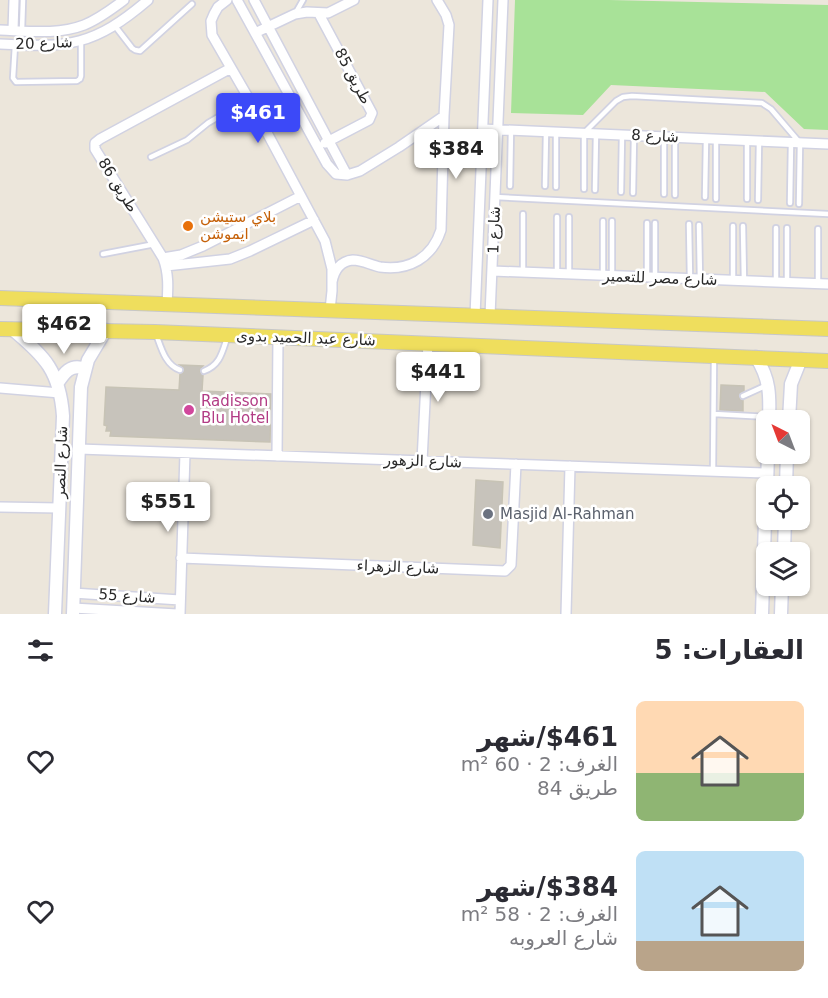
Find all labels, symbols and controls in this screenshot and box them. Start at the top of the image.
street label: شارع 20 [15,33,73,53]
street label: طريق 85 [331,45,375,107]
pin: $461 [222,93,294,144]
text: $461 [230,100,286,124]
street label: شارع 8 [631,126,679,146]
pin: $384 [420,129,492,180]
text: $384 [428,136,484,160]
street label: طريق 86 [94,154,142,216]
street label: شارع 1 [484,206,504,254]
place label: بلاي ستيشن ايموشن [200,208,276,243]
marker: بلاي ستيشن ايموشن [181,219,195,233]
street label: شارع مصر للتعمير [601,267,718,289]
pin: $462 [28,304,100,355]
text: $462 [36,311,92,335]
street label: شارع عبد الحميد بدوى [236,327,376,349]
pin: $441 [402,352,474,403]
text: $441 [410,359,466,383]
place label: Radisson Blu Hotel [201,392,269,427]
marker: Radisson Blu Hotel [182,403,196,417]
north arrow [756,410,810,464]
map controls [756,410,810,596]
street label: شارع النصر [51,425,71,500]
street label: شارع الزهور [383,451,462,471]
button: locate [756,476,810,530]
pin: $551 [132,482,204,533]
text: $551 [140,489,196,513]
place label: Masjid Al-Rahman [500,505,635,523]
marker: Masjid Al-Rahman [481,507,495,521]
button: layers [756,542,810,596]
street label: شارع الزهراء [356,557,440,577]
street label: شارع 55 [98,585,156,607]
icon: filters [24,634,57,667]
text: العقارات: 5 [655,635,804,665]
text: $461/شهر [477,722,618,752]
icon: home [684,725,756,797]
icon: heart [24,745,57,778]
text: الغرف: 2 · 60 m² [461,752,618,776]
text: طريق 84 [537,776,618,800]
text: $384/شهر [477,872,618,902]
icon: home [684,875,756,947]
icon: heart [24,895,57,928]
text: الغرف: 2 · 58 m² [461,902,618,926]
text: شارع العروبه [509,926,618,950]

